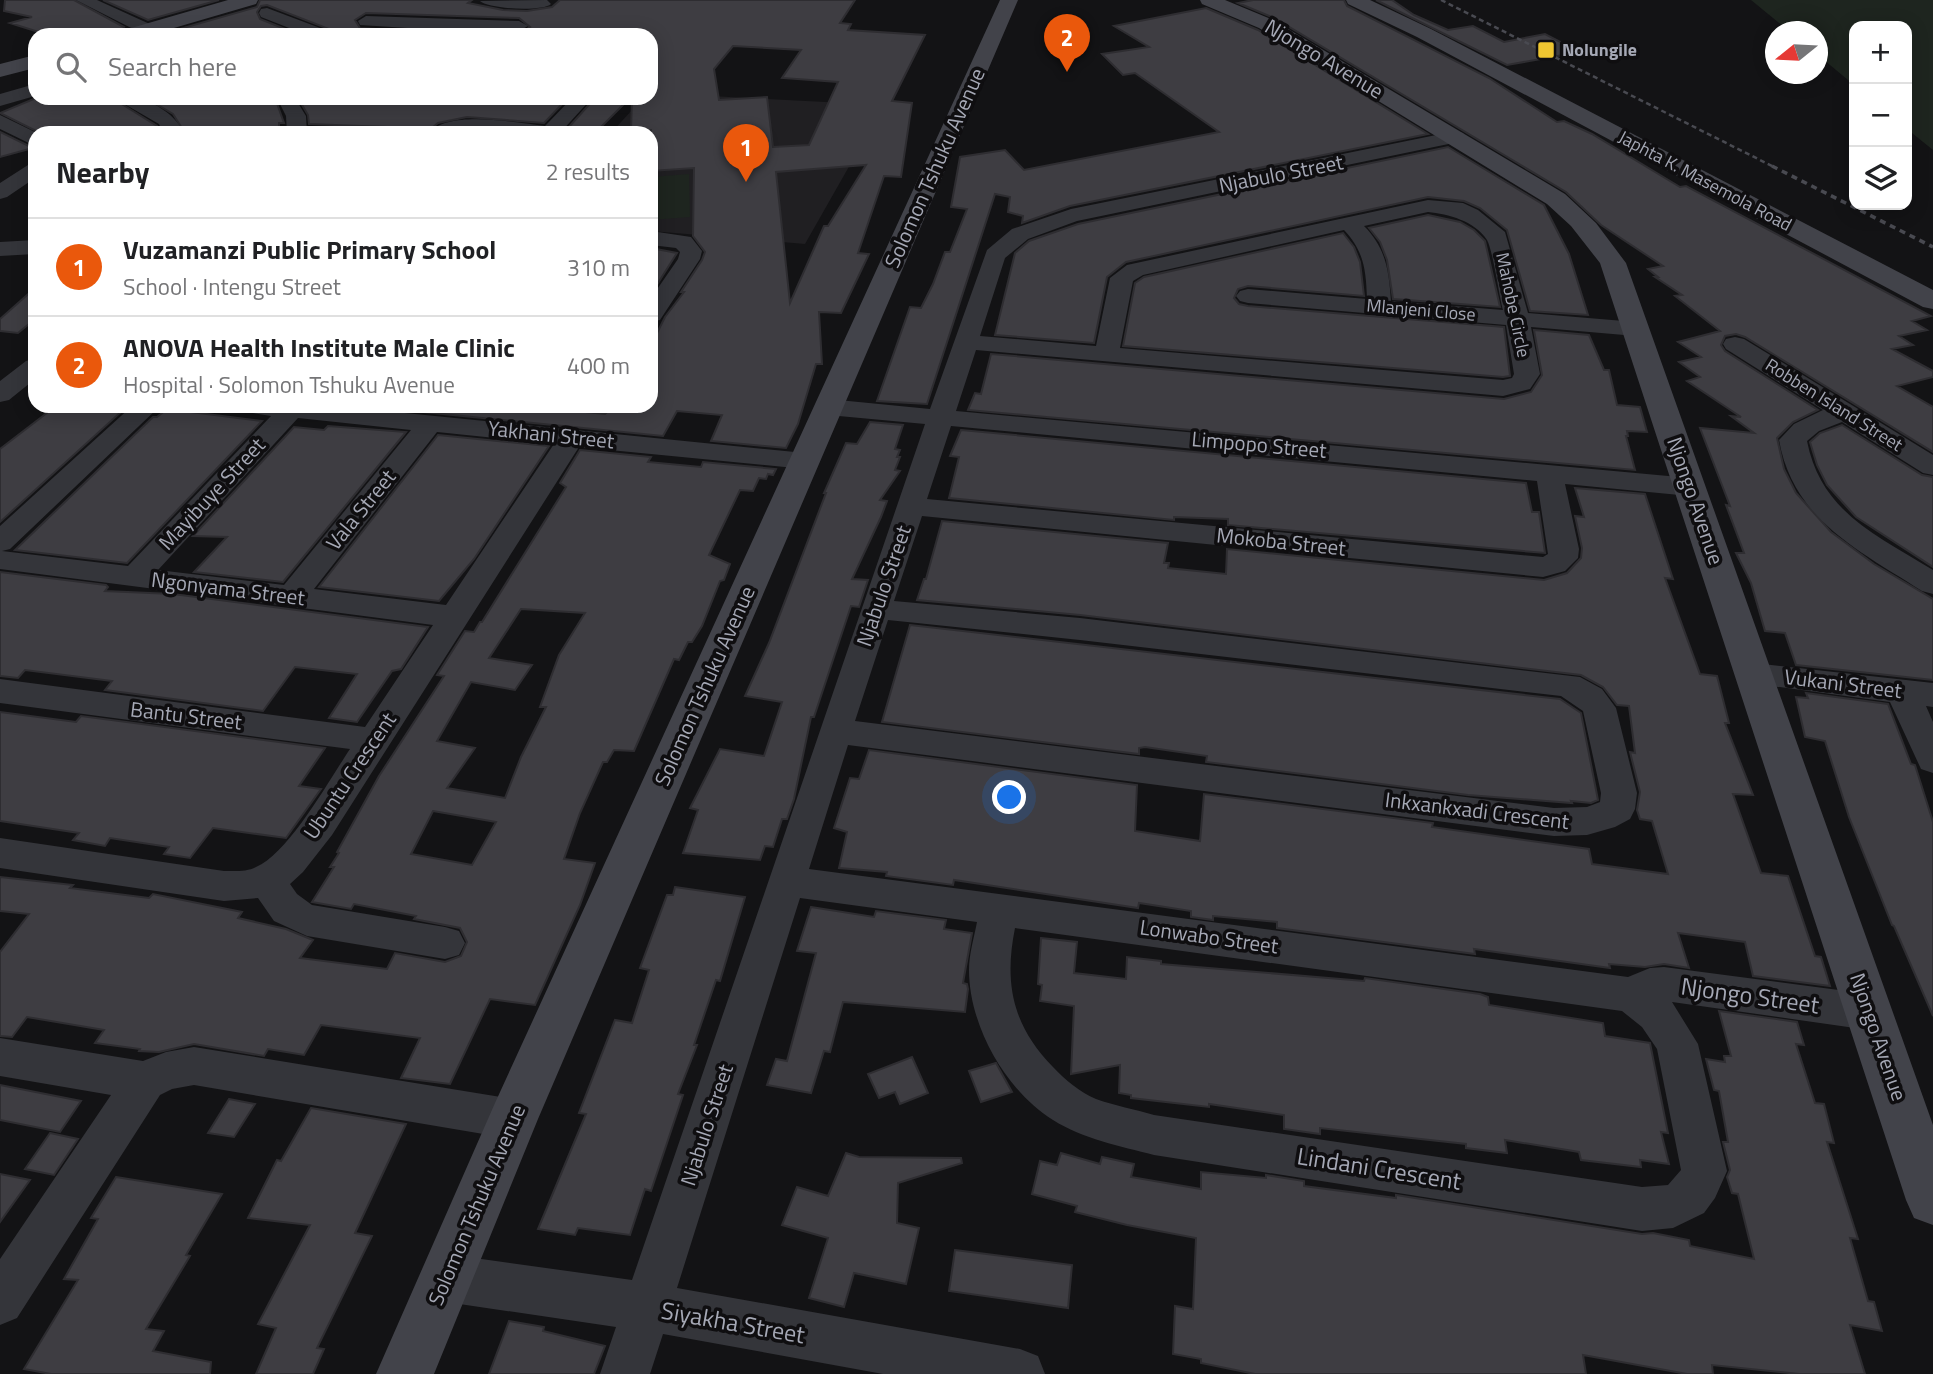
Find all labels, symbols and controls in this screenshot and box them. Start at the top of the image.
street label: Njongo Avenue [1259,10,1390,106]
pin: 2 [1044,14,1090,72]
north arrow [1765,21,1828,84]
map controls [1849,21,1912,210]
button: + [1849,21,1912,84]
search box [28,28,658,105]
place label: Nolungile [1562,36,1637,63]
marker: Nolungile [1536,40,1556,60]
text: Search here [108,47,237,86]
icon: search [52,48,90,86]
street label: Solomon Tshuku Avenue [876,62,993,273]
button: − [1849,84,1912,147]
street label: Japhta K. Masemola Road [1614,123,1797,238]
pin: 1 [723,124,769,182]
street label: Njabulo Street [1216,145,1346,201]
button: layers [1849,147,1912,210]
text: Nearby [56,149,149,195]
text: 2 results [546,154,630,189]
text: Vuzamanzi Public Primary School [123,230,496,269]
text: 1 [73,250,85,285]
text: 310 m [567,250,630,285]
street label: Mahobe Circle [1489,250,1538,360]
text: School · Intengu Street [123,269,341,304]
street label: Mlanjeni Close [1365,291,1477,328]
text: ANOVA Health Institute Male Clinic [123,328,515,367]
text: 2 [73,348,85,383]
text: 400 m [567,348,630,383]
street label: Robben Island Street [1760,351,1909,458]
text: Hospital · Solomon Tshuku Avenue [123,367,455,402]
street label: Yakhani Street [486,411,617,457]
street label: Limpopo Street [1190,422,1328,466]
street label: Mayibuye Street [150,429,273,557]
street label: Njongo Avenue [1659,432,1733,569]
street label: Vala Street [317,461,403,557]
street label: Mokoba Street [1215,518,1348,564]
street label: Njabulo Street [847,520,919,651]
street label: Ngonyama Street [150,563,307,613]
street label: Solomon Tshuku Avenue [646,580,763,791]
street label: Vukani Street [1783,660,1904,706]
street label: Bantu Street [129,692,244,738]
street label: Ubuntu Crescent [295,705,404,845]
your location [992,780,1026,814]
street label: Inkxankxadi Crescent [1383,783,1572,837]
street label: Lonwabo Street [1138,910,1281,962]
street label: Njongo Street [1679,967,1822,1023]
street label: Njongo Avenue [1842,968,1916,1105]
street label: Njabulo Street [671,1059,741,1190]
street label: Solomon Tshuku Avenue [419,1099,533,1310]
street label: Lindani Crescent [1294,1137,1464,1199]
street label: Siyakha Street [659,1292,808,1352]

